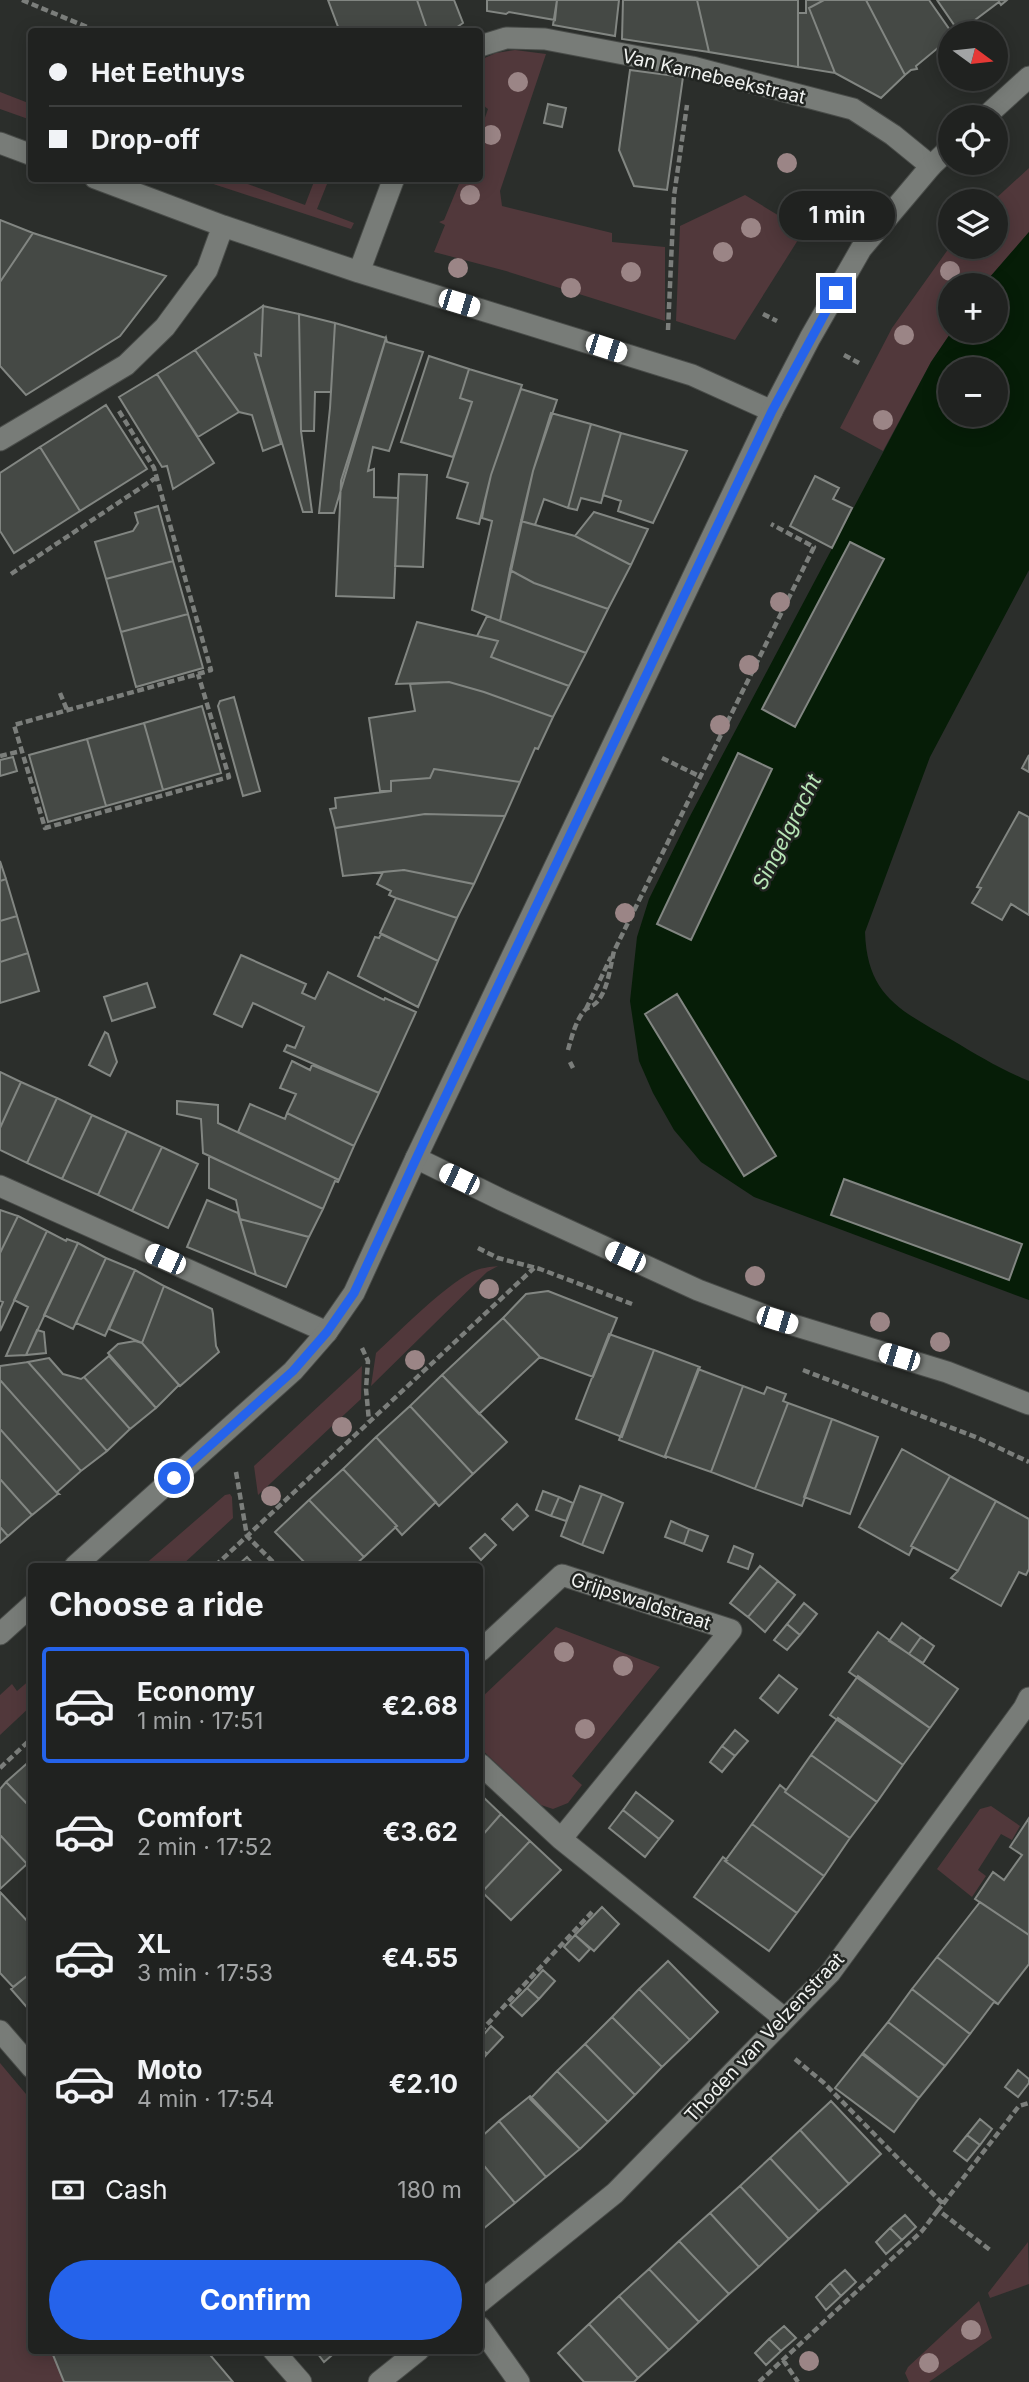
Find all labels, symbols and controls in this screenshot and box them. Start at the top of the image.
north arrow [938,21,1008,91]
map controls [938,21,1008,427]
street label: Van Karnebeekstraat [620,44,808,109]
text: Het Eethuys [91,57,245,88]
button: locate [938,105,1008,175]
text: Drop-off [91,124,200,155]
button: layers [938,189,1008,259]
callout: 1 min [778,191,894,240]
text: 1 min [809,201,865,229]
button: + [938,273,1008,343]
route end [820,277,852,309]
car [436,287,483,319]
car [583,332,630,364]
button: − [938,357,1008,427]
water label: Singelgracht [747,769,827,893]
car [436,1160,483,1198]
car [602,1239,649,1275]
car [142,1241,189,1277]
car [754,1304,801,1336]
car [876,1341,923,1373]
route start [158,1462,190,1494]
street label: Grijpswaldstraat [568,1568,714,1635]
text: Choose a ride [49,1585,264,1624]
icon: car [53,1674,116,1737]
text: Economy [137,1676,255,1707]
text: €2.68 [382,1690,458,1721]
text: 1 min · 17:51 [137,1707,263,1735]
icon: car [53,1800,116,1863]
text: Comfort [137,1802,242,1833]
text: €3.62 [383,1816,458,1847]
text: 2 min · 17:52 [137,1833,273,1861]
icon: car [53,1926,116,1989]
text: XL [137,1928,171,1959]
text: €4.55 [382,1942,458,1973]
street label: Thoden van Velzenstraat [680,1948,849,2127]
text: 3 min · 17:53 [137,1959,273,1987]
icon: car [53,2052,116,2115]
text: Moto [137,2054,202,2085]
text: €2.10 [389,2068,458,2099]
text: 4 min · 17:54 [137,2085,274,2113]
icon: cash [49,2171,87,2209]
text: Cash [105,2174,168,2205]
text: 180 m [397,2176,462,2204]
button: Confirm [49,2260,462,2340]

